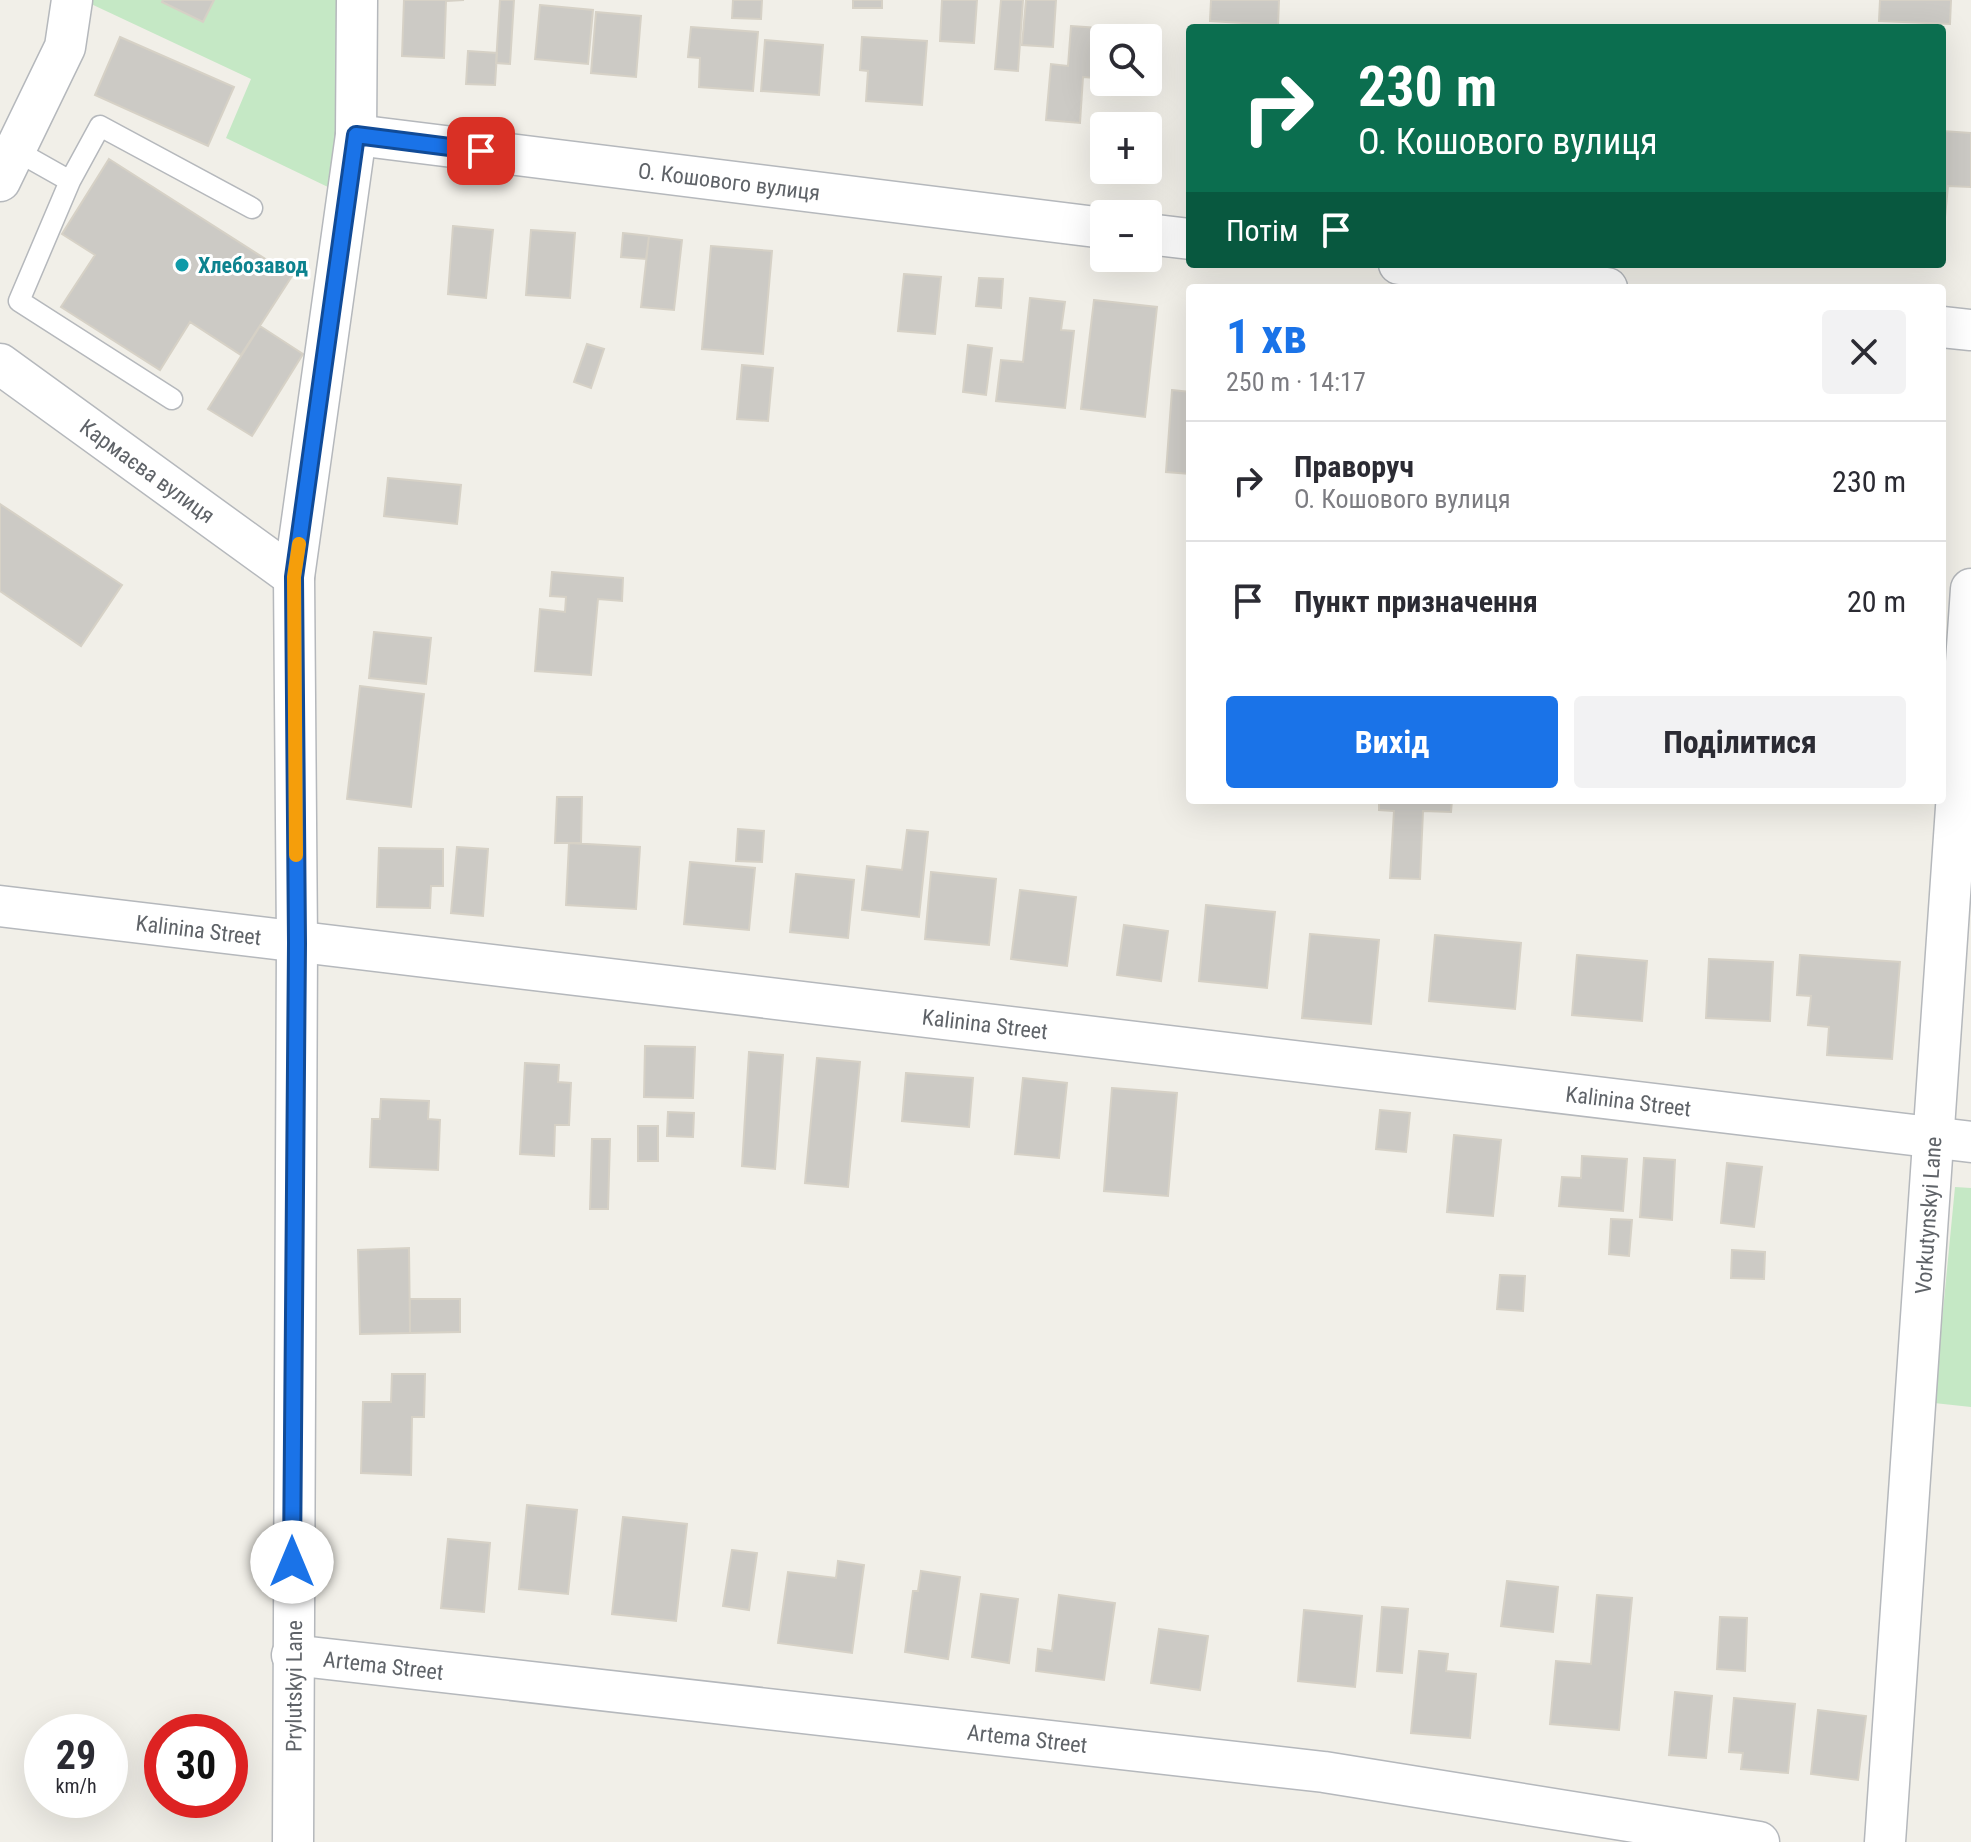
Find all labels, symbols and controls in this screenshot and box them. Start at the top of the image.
map controls [1090,24,1162,272]
button: search [1090,24,1162,96]
text: 230 m [1358,54,1497,120]
icon: right [1226,56,1330,160]
button: + [1090,112,1162,184]
pin [447,117,515,185]
text: О. Кошового вулиця [1358,121,1658,163]
icon: arrive [459,129,503,173]
street label: О. Кошового вулиця [637,158,822,205]
button: − [1090,200,1162,272]
icon: arrive [1314,208,1358,252]
text: Потім [1226,213,1298,248]
place label: Хлебозавод [198,253,308,278]
marker: Хлебозавод [173,256,191,274]
text: 1 хв [1226,308,1307,365]
button: close [1822,310,1906,394]
text: 250 m · 14:17 [1226,367,1366,397]
street label: Кармаєва вулиця [75,414,220,528]
text: Праворуч [1294,449,1414,484]
icon: right [1226,459,1270,503]
text: 230 m [1832,464,1906,499]
text: О. Кошового вулиця [1294,484,1510,514]
icon: arrive [1226,579,1270,623]
text: Пункт призначення [1294,584,1538,619]
text: 20 m [1847,584,1906,619]
button: Вихід [1226,696,1558,788]
button: Поділитися [1574,696,1906,788]
street label: Kalinina Street [134,910,263,950]
street label: Kalinina Street [921,1004,1049,1044]
street label: Kalinina Street [1564,1081,1693,1121]
street label: Vorkutynskyi Lane [1910,1136,1946,1295]
position arrow [250,1520,334,1604]
street label: Prylutskyi Lane [281,1620,306,1752]
street label: Artema Street [322,1646,445,1685]
speed limit sign: 30 [144,1714,248,1818]
street label: Artema Street [966,1719,1089,1758]
text: 29 [56,1732,96,1779]
text: km/h [55,1774,97,1798]

